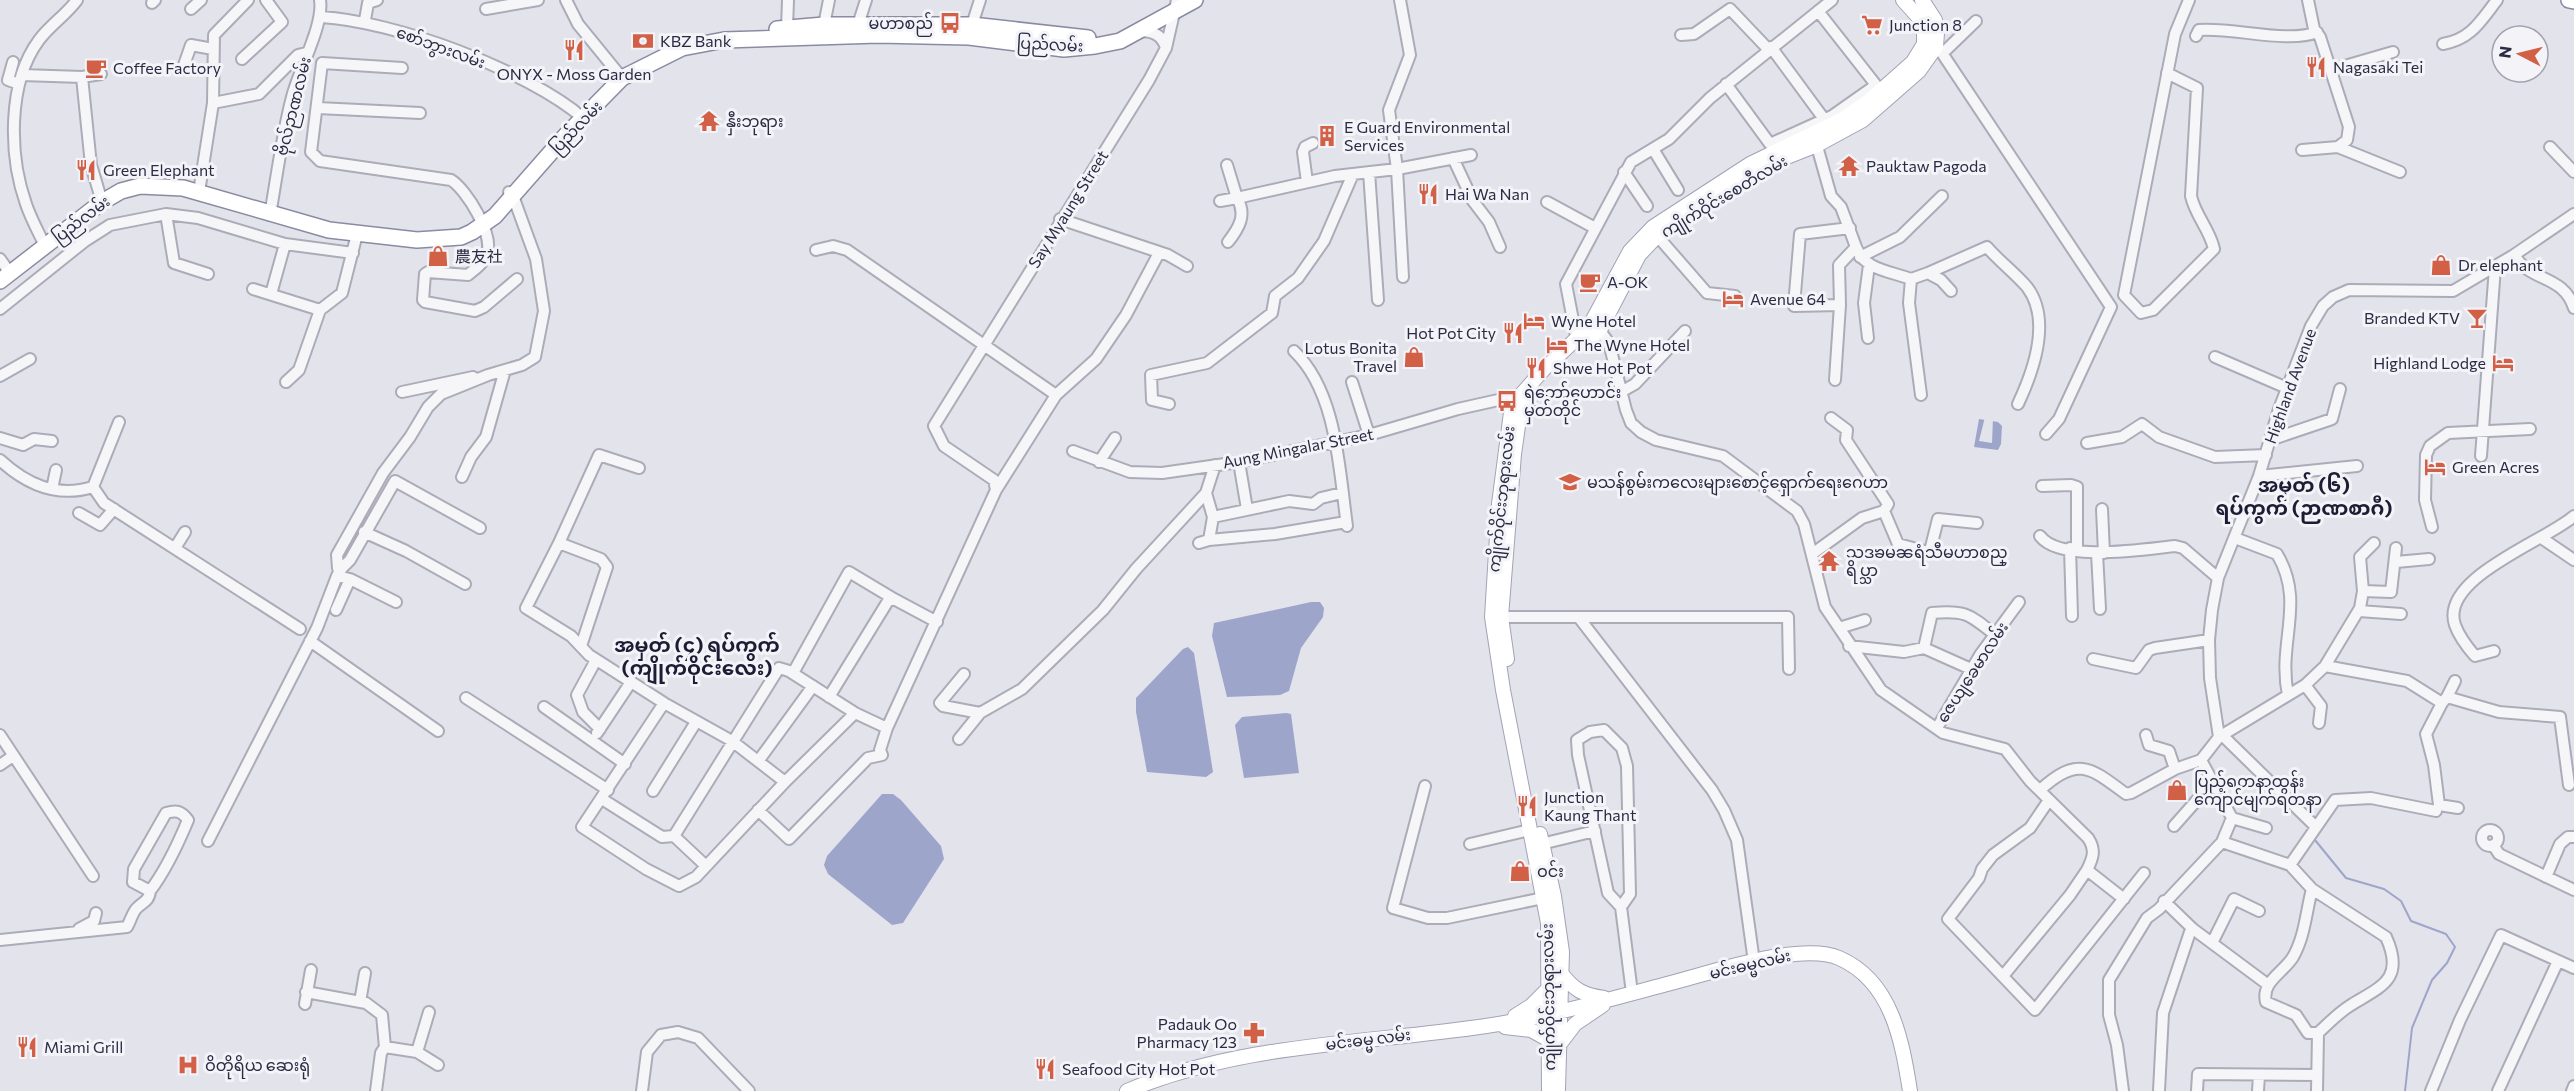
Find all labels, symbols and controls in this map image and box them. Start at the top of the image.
bus stop icon: မဟာစည် [938,11,962,35]
place label: မဟာစည် [868,12,933,37]
supermarket icon: Junction 8 [1860,13,1884,37]
place label: Junction 8 [1889,15,1962,34]
street label: စော်ဘွားလမ်း [392,21,489,76]
north arrow [2490,24,2550,84]
bank icon: KBZ Bank [631,29,655,53]
place label: KBZ Bank [660,31,732,50]
street label: ပြည်လမ်း [1016,31,1084,60]
restaurant icon: ONYX - Moss Garden [562,38,586,62]
text: N [2494,45,2515,59]
street label: ဗိုလ်ဉာဏလမ်း [270,54,320,159]
restaurant icon: Nagasaki Tei [2304,55,2328,79]
cafe icon: Coffee Factory [84,56,108,80]
place label: Nagasaki Tei [2333,57,2423,76]
place label: Coffee Factory [113,58,221,77]
place label: ONYX - Moss Garden [497,64,651,83]
street label: ပြည်လမ်း [545,95,609,161]
temple icon: နှီးဘုရား [697,109,721,133]
place label: နှီးဘုရား [726,111,783,136]
place label: E Guard Environmental Services [1344,117,1510,154]
building icon: E Guard Environmental Services [1315,124,1339,148]
street label: Say Myaung Street [1024,146,1112,271]
street label: ကျိုက်ဝိုင်းစေတီလမ်း [1657,149,1793,246]
temple icon: Pauktaw Pagoda [1837,154,1861,178]
place label: Pauktaw Pagoda [1866,156,1987,175]
restaurant icon: Green Elephant [74,158,98,182]
place label: Green Elephant [103,160,215,179]
restaurant icon: Hai Wa Nan [1416,182,1440,206]
place label: Hai Wa Nan [1445,184,1529,203]
street label: ပြည်လမ်း [48,190,116,250]
shop icon: 農友社 [426,244,450,268]
place label: 農友社 [455,246,503,265]
shop icon: Dr elephant [2429,253,2453,277]
place label: Dr elephant [2458,255,2543,274]
cafe icon: A-OK [1578,270,1602,294]
place label: A-OK [1607,272,1649,291]
hotel icon: Avenue 64 [1721,287,1745,311]
place label: Avenue 64 [1750,289,1826,308]
bar icon: Branded KTV [2465,306,2489,330]
place label: Branded KTV [2364,308,2460,327]
hotel icon: Wyne Hotel [1522,309,1546,333]
place label: Wyne Hotel [1551,311,1636,330]
restaurant icon: Hot Pot City [1501,321,1525,345]
place label: Hot Pot City [1406,323,1496,342]
street label: Highland Avenue [2260,326,2319,446]
hotel icon: The Wyne Hotel [1545,333,1569,357]
place label: The Wyne Hotel [1574,335,1690,354]
place label: Lotus Bonita Travel [1304,338,1397,375]
shop icon: Lotus Bonita Travel [1402,345,1426,369]
hotel icon: Highland Lodge [2491,351,2515,375]
place label: Highland Lodge [2373,353,2486,372]
restaurant icon: Shwe Hot Pot [1524,356,1548,380]
place label: Shwe Hot Pot [1553,358,1653,377]
place label: ရဲဘော်ဟောင်း မှတ်တိုင် [1524,381,1621,425]
bus stop icon: ရဲဘော်ဟောင်း မှတ်တိုင် [1495,389,1519,413]
street label: Aung Mingalar Street [1221,423,1375,471]
street label: ကျိုက်ဝိုင်းဘုရားလမ်း [1482,425,1524,574]
hotel icon: Green Acres [2423,455,2447,479]
place label: Green Acres [2452,457,2539,476]
school or university icon: မသန်စွမ်းကလေးများစောင့်ရှောက်ရေးဂေဟာ [1558,470,1582,494]
place label: မသန်စွမ်းကလေးများစောင့်ရှောက်ရေးဂေဟာ [1587,471,1888,497]
district label: အမှတ် (၆) ရပ်ကွက် (ဉာဏစာဂီ) [2216,472,2392,524]
place label: သဒၶမၼရံသီမဟာစည္ ရိပ္သာ [1846,542,2008,584]
temple icon: သဒၶမၼရံသီမဟာစည္ ရိပ္သာ [1817,549,1841,573]
street label: ဇေယျခေမာလမ်း [1931,617,2015,728]
district label: အမှတ် (၄) ရပ်ကွက် (ကျိုက်ဝိုင်းလေး) [614,632,780,685]
place label: ပြည့်ရတနာထွန်း ကျောင်မျက်ရတနာ [2194,770,2322,813]
shop icon: ပြည့်ရတနာထွန်း ကျောင်မျက်ရတနာ [2165,778,2189,802]
place label: Junction Kaung Thant [1544,787,1637,824]
restaurant icon: Junction Kaung Thant [1515,794,1539,818]
shop icon: ဝင်း [1508,859,1532,883]
place label: ဝင်း [1537,860,1564,880]
street label: ကျိုက်ဝိုင်းဘုရားလမ်း [1536,923,1564,1071]
street label: မင်းဓမ္မလမ်း [1707,944,1794,987]
place label: Padauk Oo Pharmacy 123 [1137,1014,1237,1051]
pharmacy icon: Padauk Oo Pharmacy 123 [1242,1021,1266,1045]
street label: မင်းဓမ္မ လမ်း [1324,1023,1412,1059]
restaurant icon: Miami Grill [15,1035,39,1059]
place label: Miami Grill [44,1037,123,1056]
hospital icon: ဝိတိုရိယ ဆေးရုံ [176,1053,200,1077]
place label: ဝိတိုရိယ ဆေးရုံ [205,1055,310,1080]
restaurant icon: Seafood City Hot Pot [1033,1057,1057,1081]
place label: Seafood City Hot Pot [1062,1059,1216,1078]

